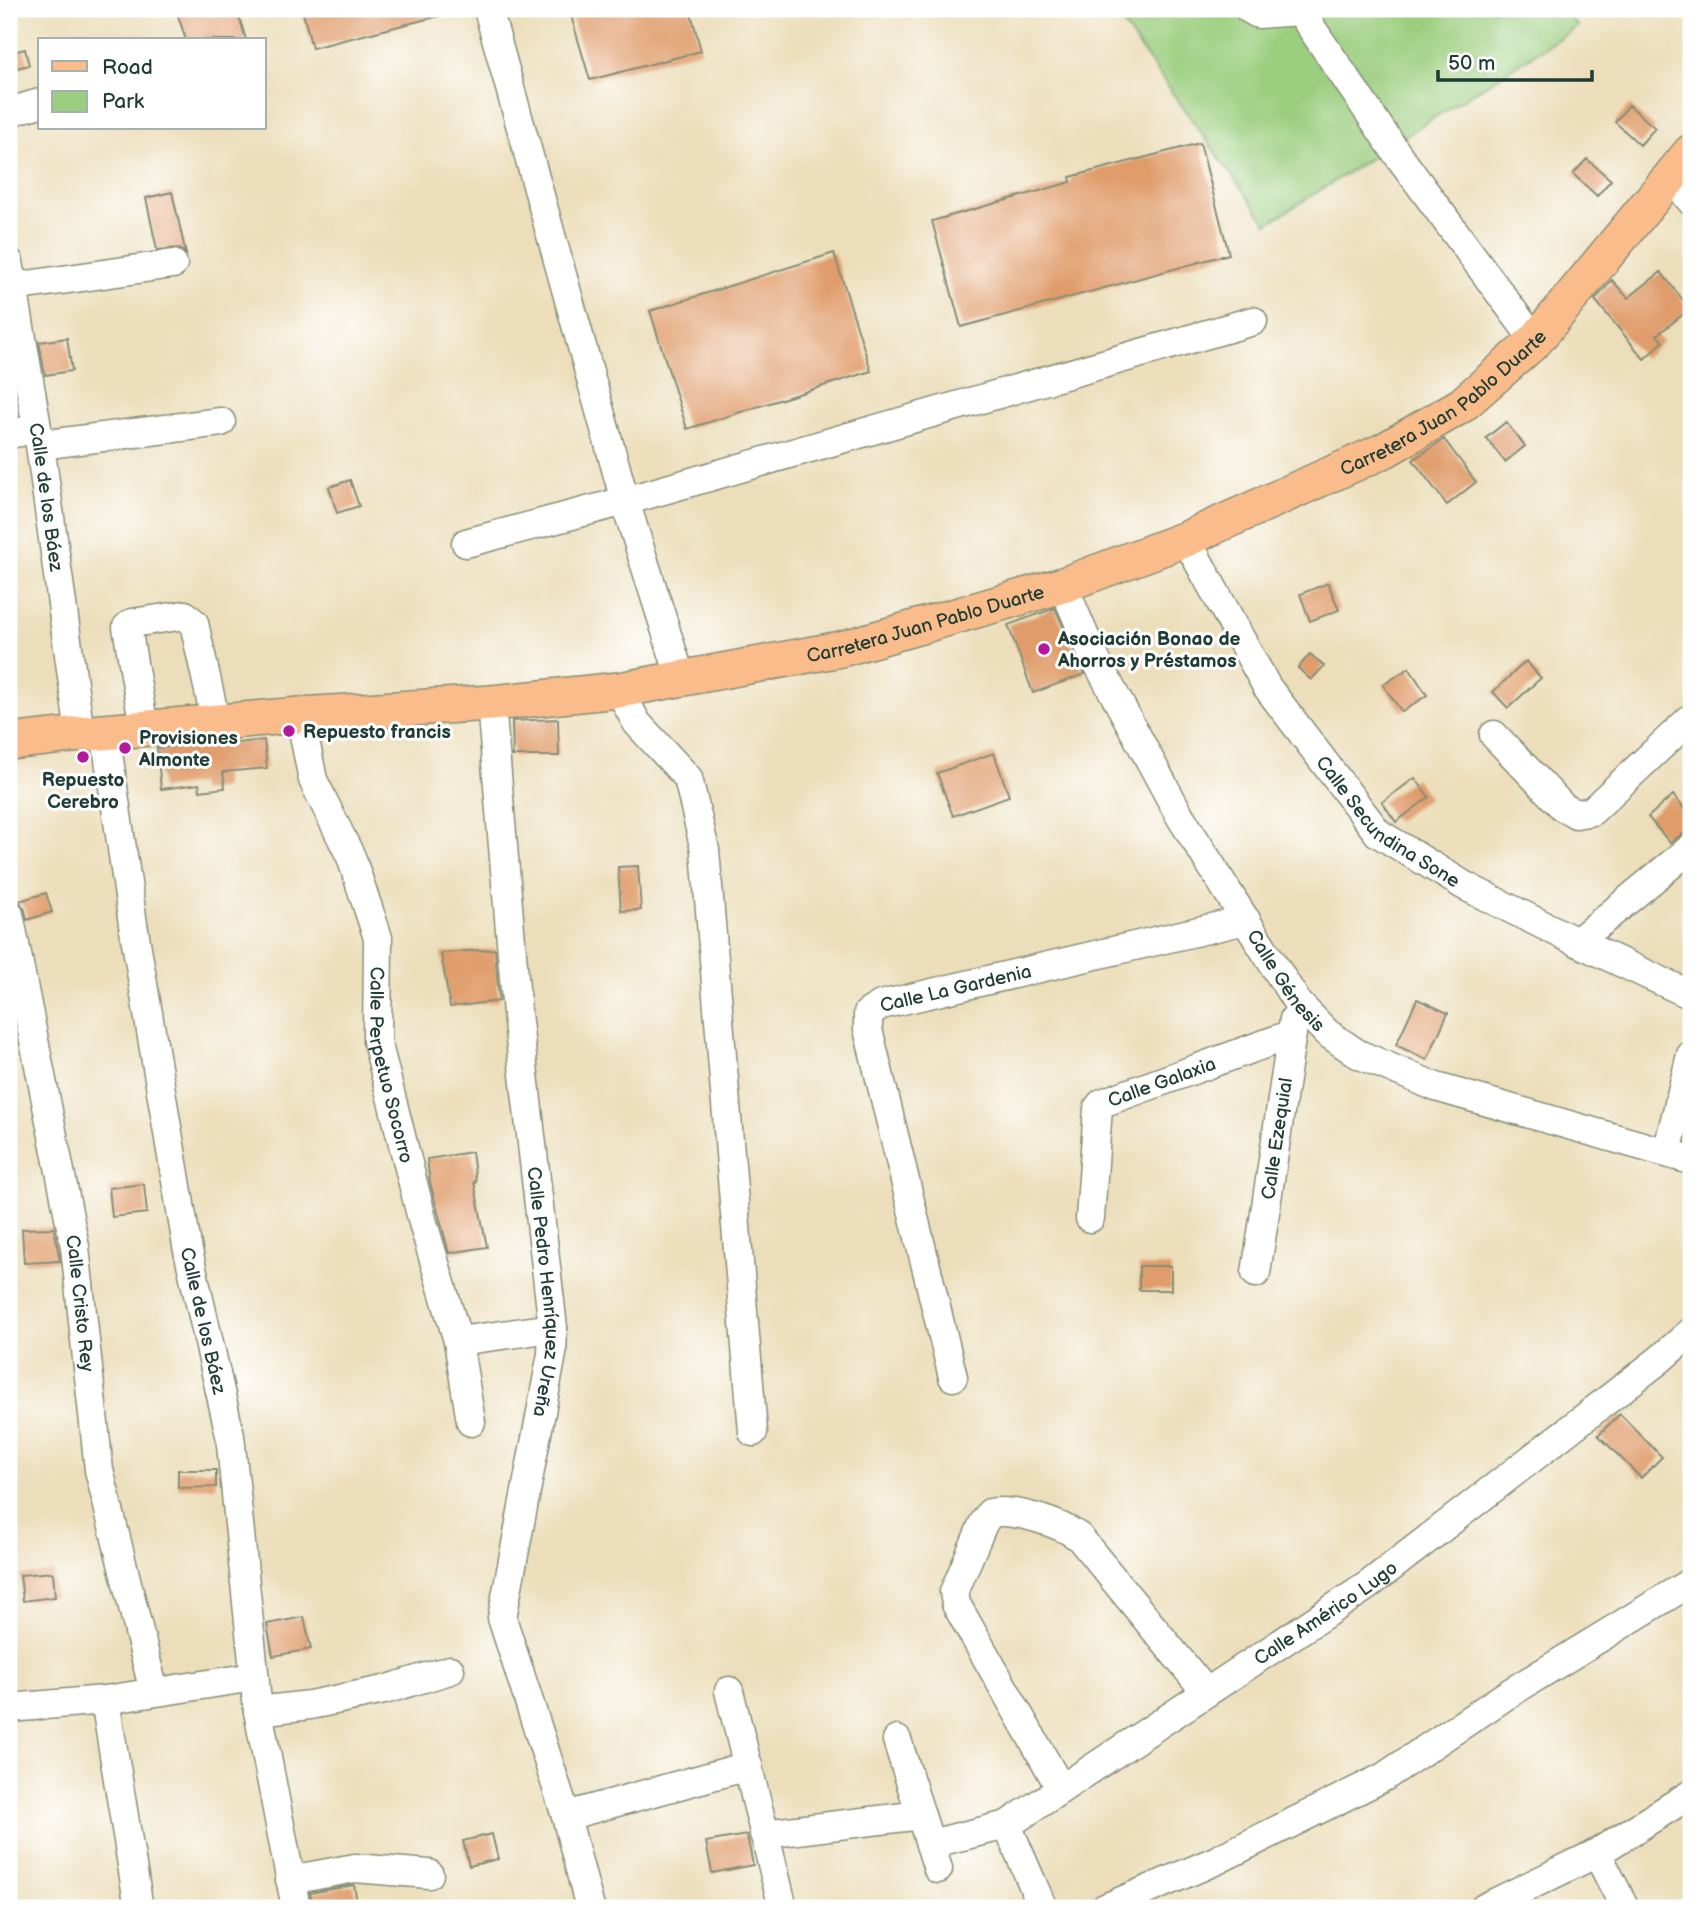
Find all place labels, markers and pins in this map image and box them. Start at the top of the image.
place label: Asociación Bonao de Ahorros y Préstamos [1057,628,1241,673]
marker: Asociación Bonao de Ahorros y Préstamos [1036,641,1052,657]
place label: Repuesto francis [303,721,451,744]
marker: Repuesto francis [281,723,297,739]
place label: Provisiones Almonte [138,727,238,772]
marker: Provisiones Almonte [117,740,133,756]
marker: Repuesto Cerebro [75,749,91,765]
place label: Repuesto Cerebro [42,769,125,814]

